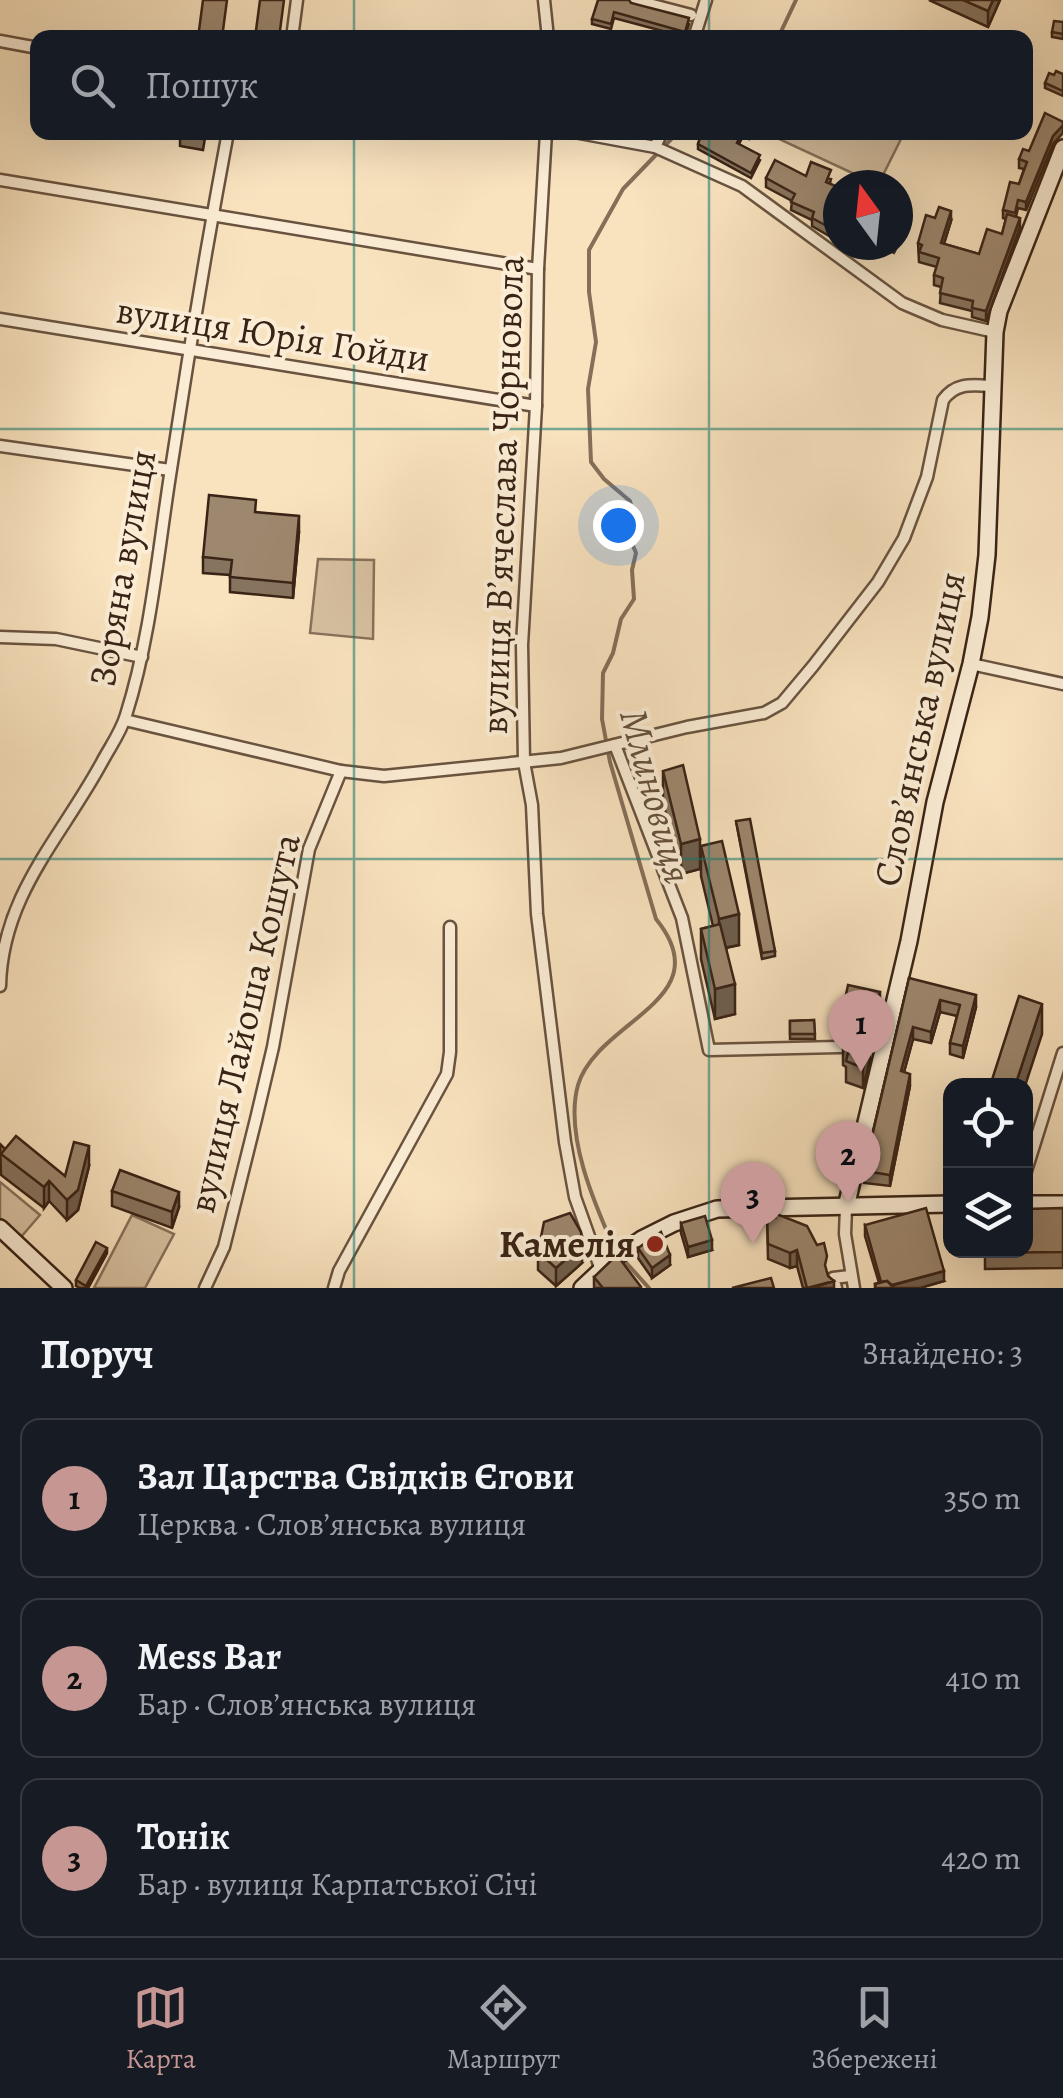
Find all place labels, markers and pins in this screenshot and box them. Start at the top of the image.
pin: 1 [828,990,894,1072]
pin: 2 [816,1120,880,1203]
pin: 3 [720,1162,786,1244]
place label: Камелія [499,1218,635,1270]
marker: Камелія [644,1233,666,1255]

